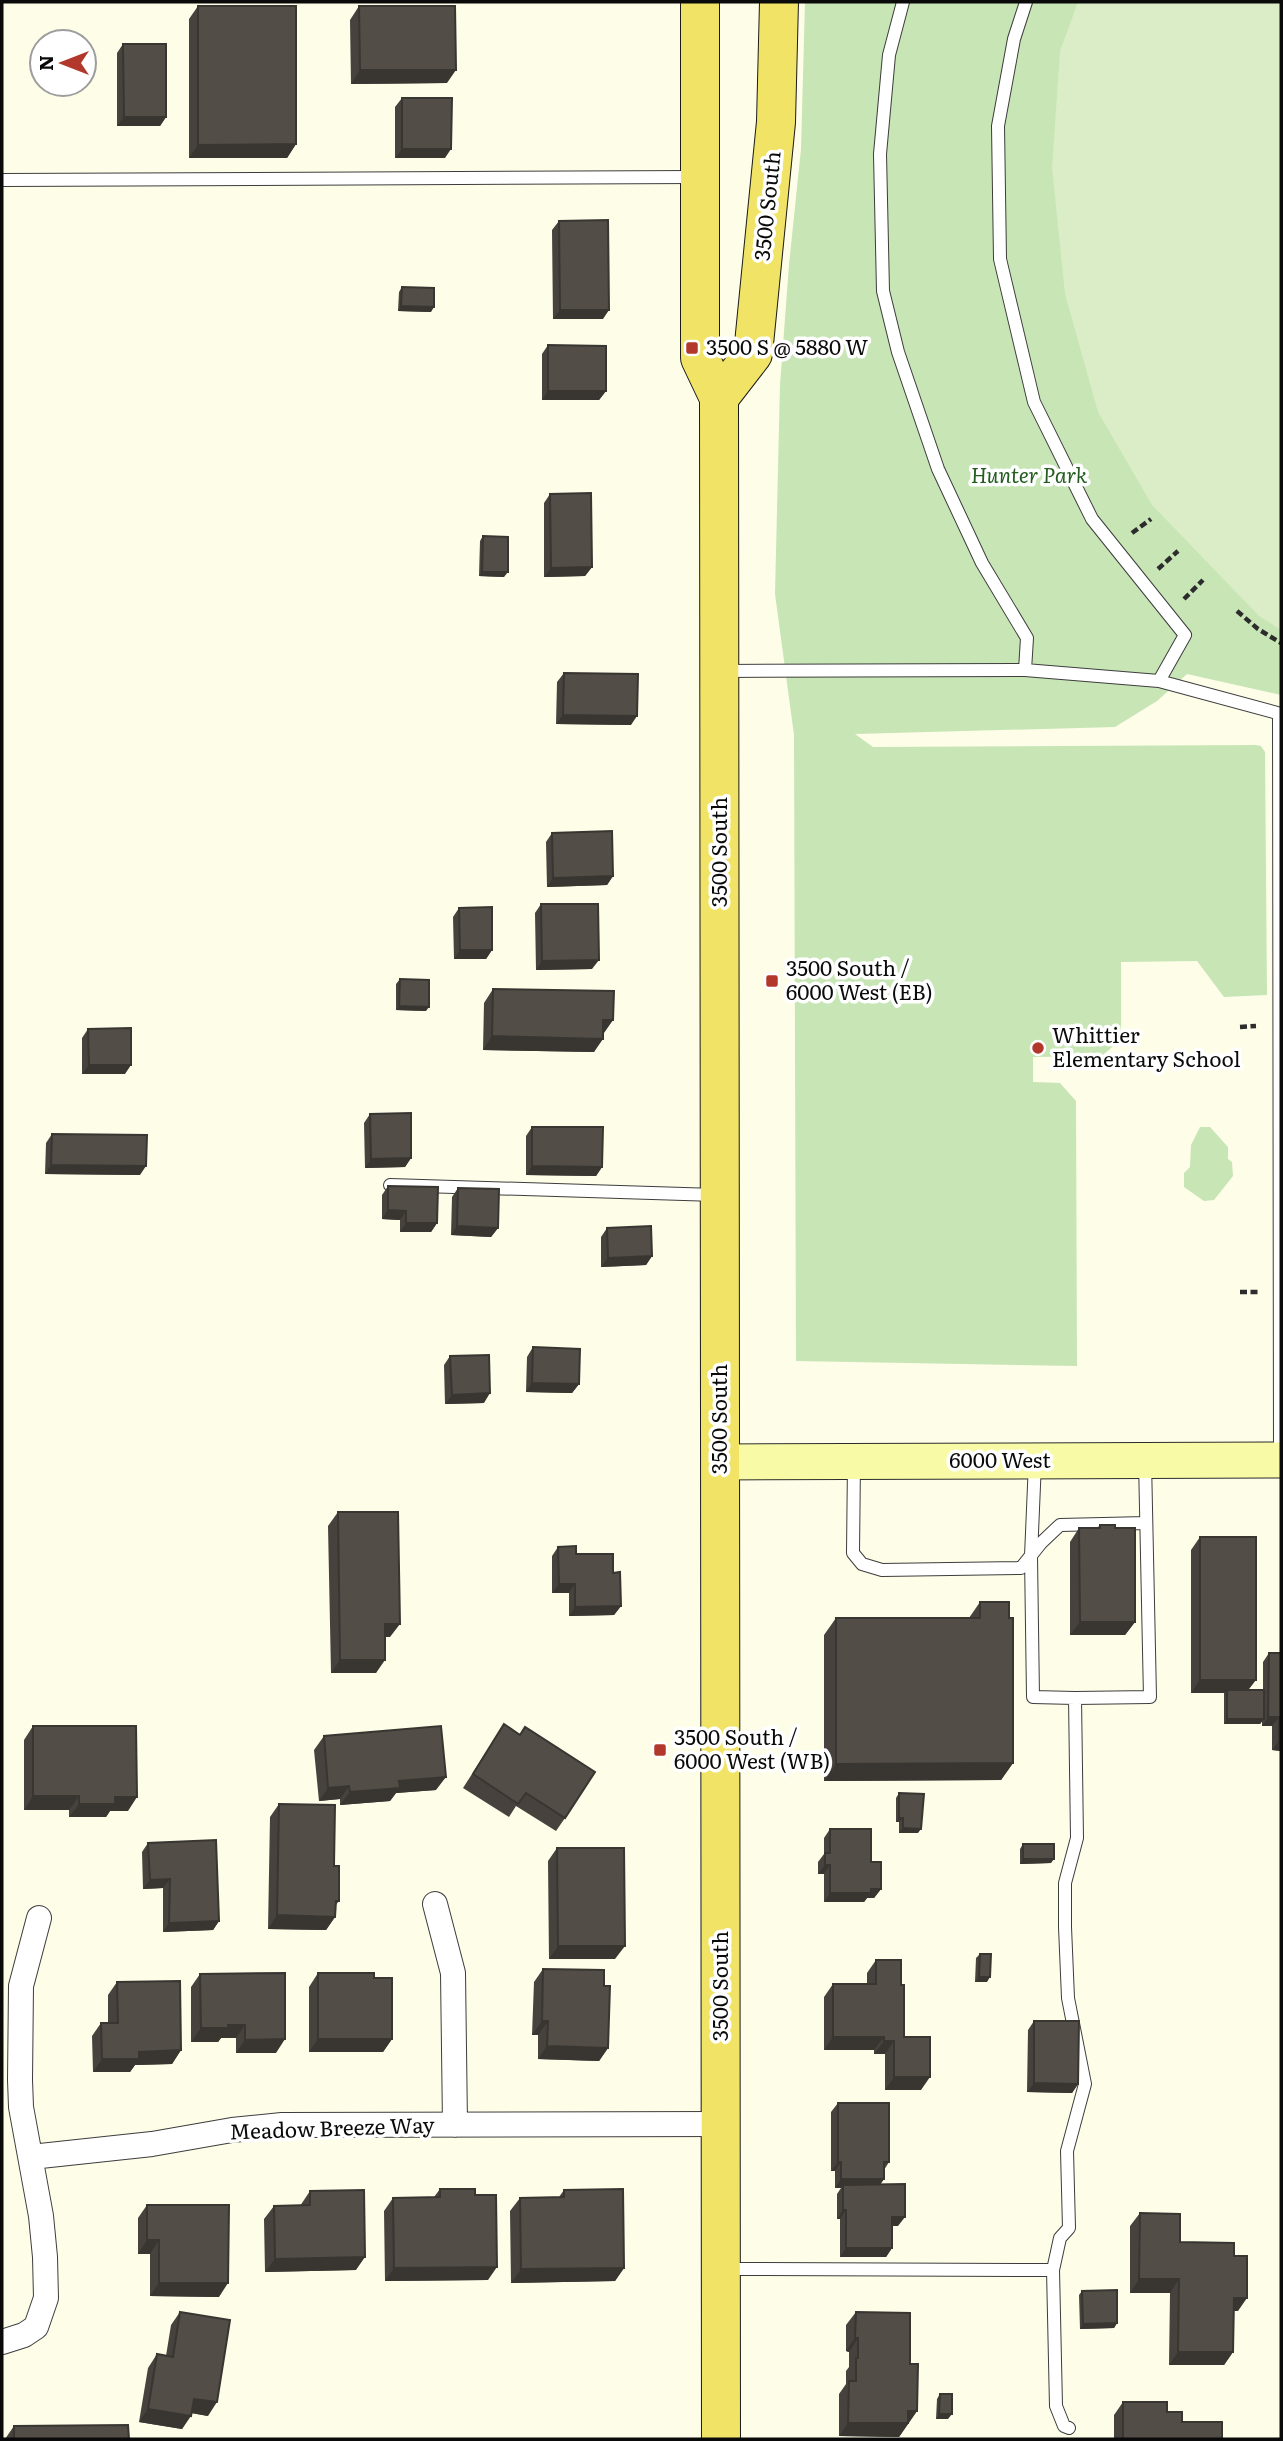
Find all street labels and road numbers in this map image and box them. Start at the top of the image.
street label: 3500 South [744,149,787,262]
street label: 3500 South [702,797,733,907]
street label: 3500 South [702,1364,733,1474]
street label: 6000 West [949,1443,1051,1474]
street label: 3500 South [703,1931,734,2041]
street label: Meadow Breeze Way [229,2107,436,2146]

